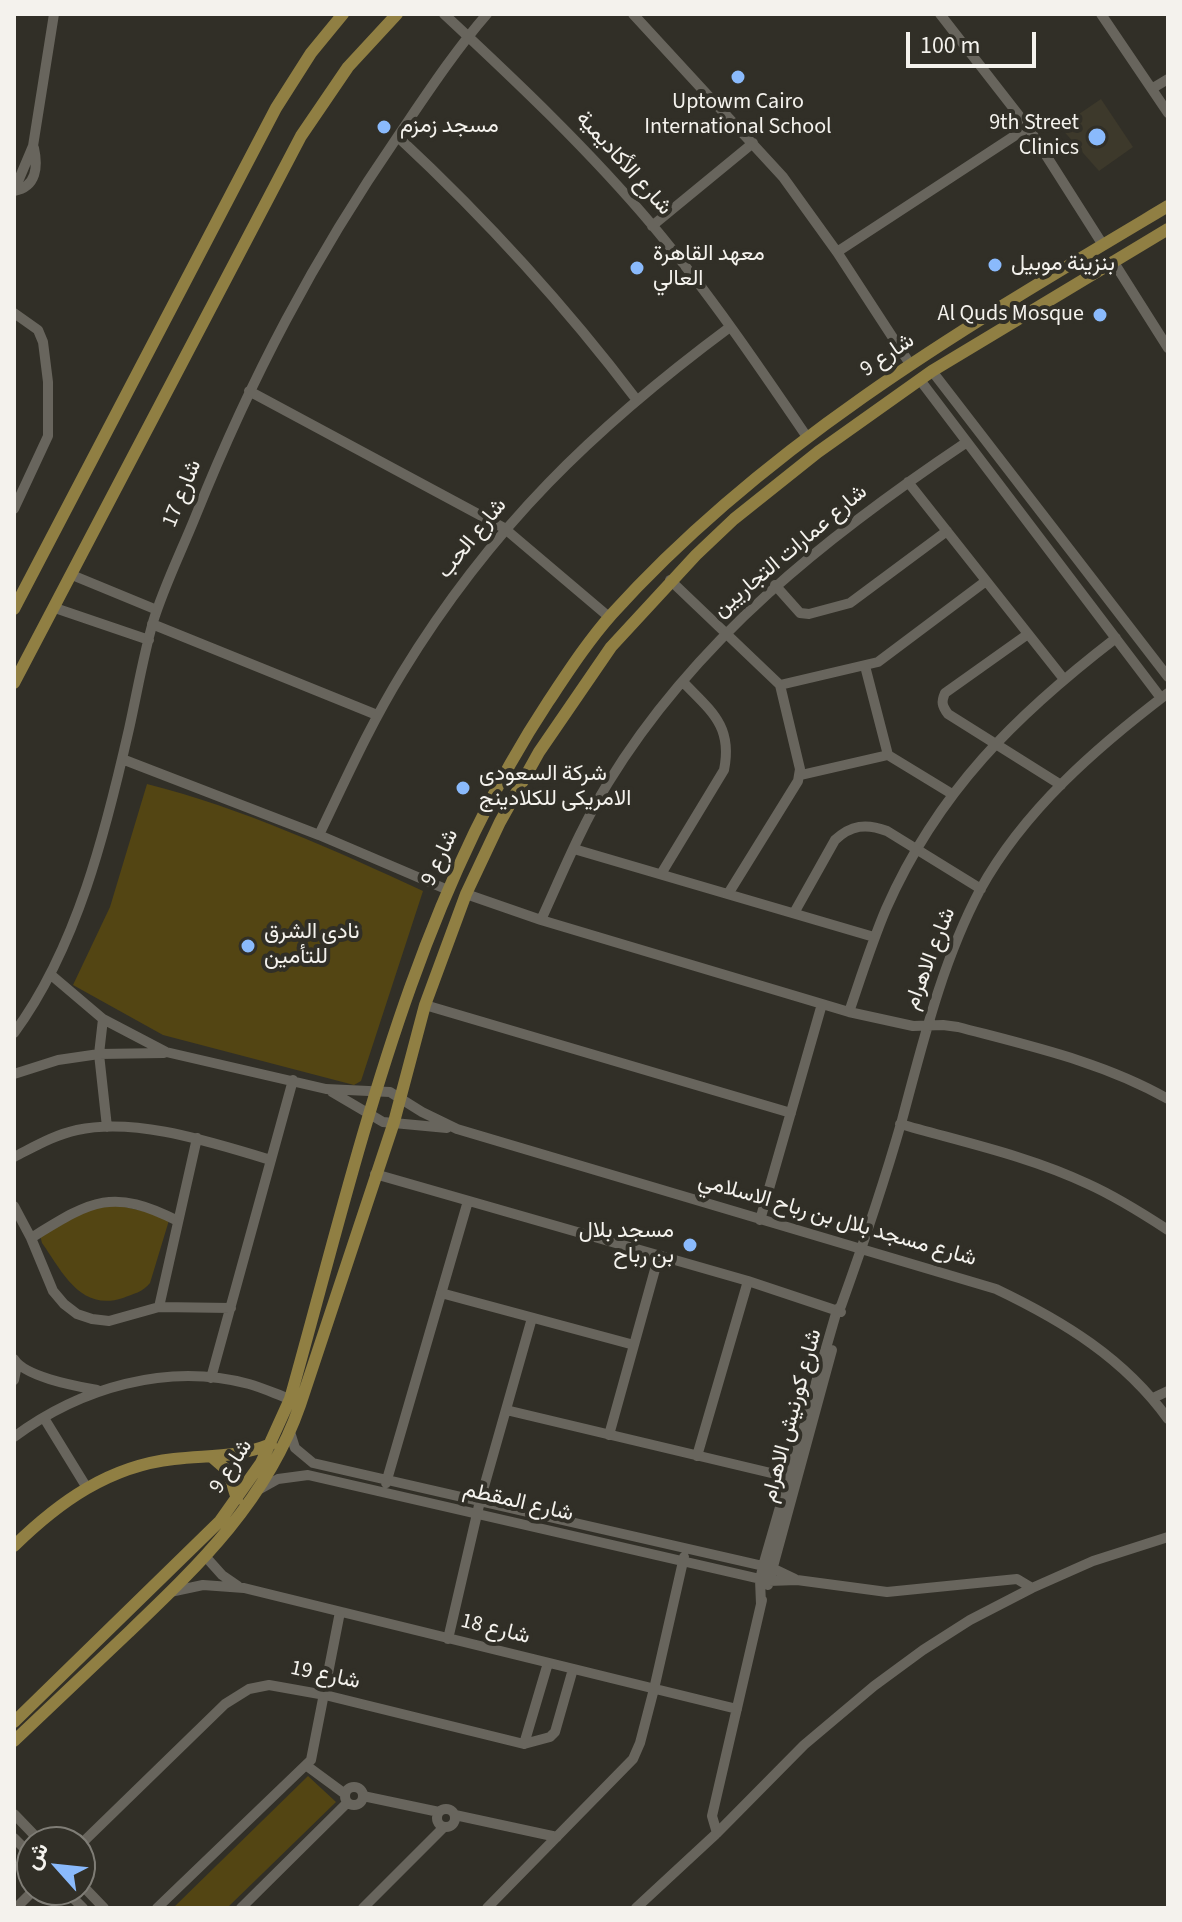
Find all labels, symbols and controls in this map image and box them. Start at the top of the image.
scale bar [910,16,1040,66]
text: 100 m [920,28,980,63]
marker: Uptowm Cairo International School [729,68,747,86]
place label: Uptowm Cairo International School [644,90,832,142]
street label: شارع الأكاديمية [569,106,677,222]
place label: 9th Street Clinics [989,111,1079,162]
place label: مسجد زمزم [400,114,499,140]
marker: مسجد زمزم [375,118,393,136]
marker: 9th Street Clinics [1086,126,1108,148]
place label: معهد القاهرة العالي [653,242,765,294]
place label: بنزينة موبيل [1011,252,1115,278]
marker: بنزينة موبيل [986,256,1004,274]
marker: معهد القاهرة العالي [628,259,646,277]
place label: Al Quds Mosque [937,302,1084,328]
marker: Al Quds Mosque [1091,306,1109,324]
street label: شارع 9 [856,328,920,384]
street label: شارع 17 [158,456,208,532]
street label: شارع عمارات التجاريين [709,480,873,624]
street label: شارع الحب [433,494,513,584]
place label: شركة السعودى الامريكى للكلادينج [479,762,631,814]
marker: شركة السعودى الامريكى للكلادينج [454,779,472,797]
street label: شارع 9 [416,825,466,891]
street label: شارع الاهرام [900,904,962,1014]
place label: نادى الشرق للتأمين [264,920,360,972]
marker: نادى الشرق للتأمين [239,937,257,955]
street label: شارع مسجد بلال بن رباح الاسلامي [695,1169,979,1273]
place label: مسجد بلال بن رباح [579,1219,674,1270]
marker: مسجد بلال بن رباح [681,1236,699,1254]
street label: شارع كورنيش الاهرام [757,1327,829,1505]
street label: شارع 9 [205,1435,259,1499]
street label: شارع المقطم [460,1477,576,1529]
street label: شارع 18 [458,1609,532,1651]
street label: شارع 19 [288,1656,362,1696]
north arrow [16,1826,96,1906]
text: ش [16,1837,57,1875]

